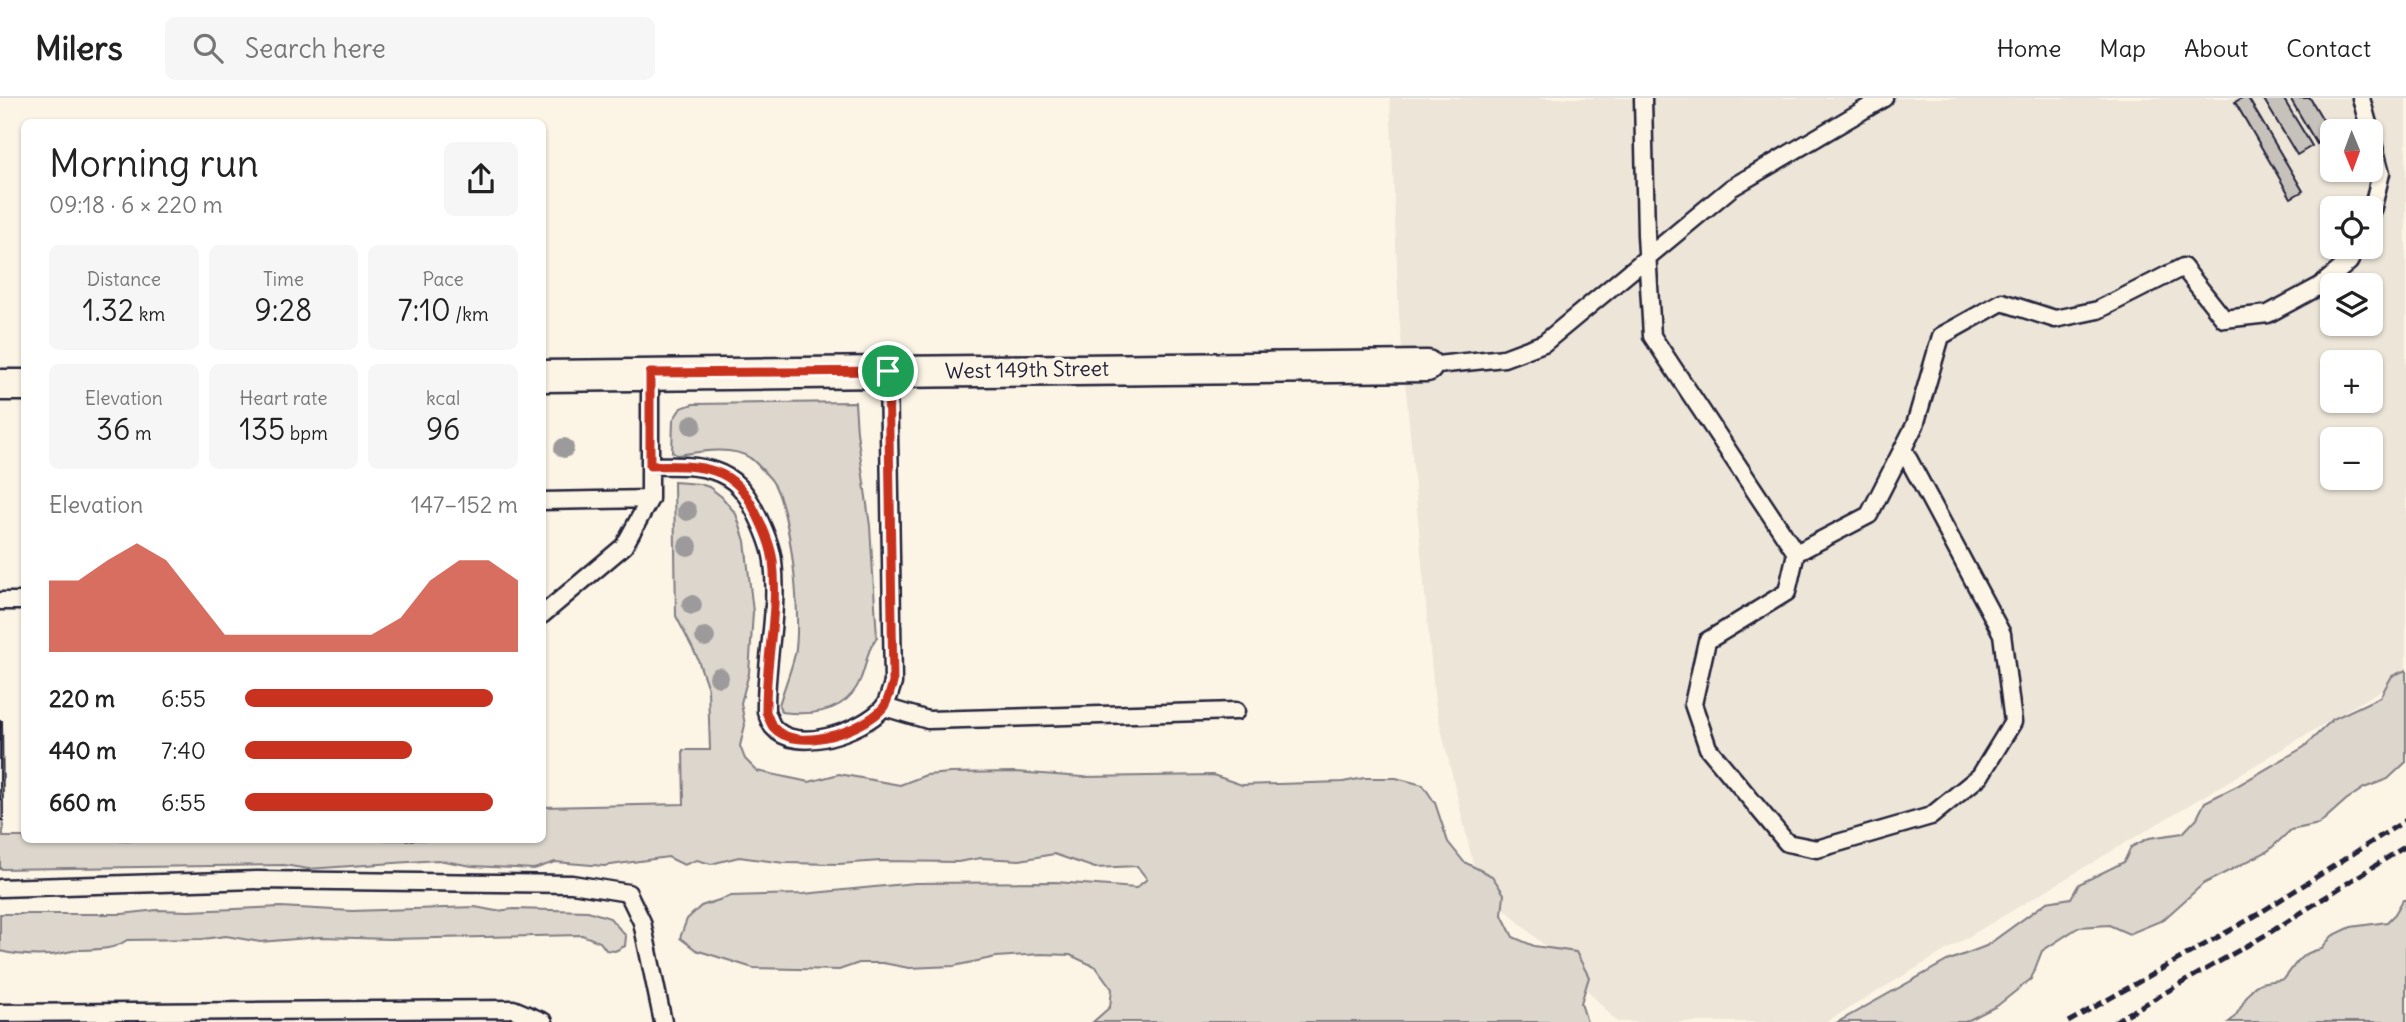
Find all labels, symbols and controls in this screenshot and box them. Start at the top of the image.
search box [165,17,655,80]
text: Milers [35,27,123,69]
icon: search [189,29,227,67]
text: Search here [245,32,386,65]
text: Home [1997,33,2061,63]
text: Map [2099,33,2146,63]
text: About [2184,33,2248,63]
text: Contact [2286,33,2371,63]
north arrow [2320,119,2384,182]
map controls [2320,119,2383,490]
text: Morning run [49,140,259,187]
button: share [444,142,518,216]
text: 09:18 · 6 × 220 m [49,190,223,219]
button: locate [2320,196,2383,259]
text: Distance [87,267,161,291]
text: Time [263,267,304,291]
text: Pace [423,267,464,291]
button: layers [2320,273,2383,336]
text: 1.32 [83,291,134,329]
text: 9:28 [255,291,312,329]
text: 7:10 [398,291,451,329]
text: km [134,302,165,326]
text: /km [451,302,489,326]
pin [858,341,918,401]
button: + [2320,350,2383,413]
icon: arrive [869,352,907,390]
street label: West 149th Street [945,355,1109,384]
text: Elevation [85,386,163,410]
text: Heart rate [239,386,328,410]
text: kcal [426,386,460,410]
text: 36 [96,410,130,448]
text: 135 [239,410,285,448]
text: 96 [426,410,460,448]
text: m [130,421,152,445]
text: bpm [285,421,328,445]
button: − [2320,427,2383,490]
text: Elevation [49,490,143,519]
text: 147–152 m [411,490,518,519]
text: 220 m [49,684,115,713]
text: 6:55 [161,684,206,713]
text: 440 m [49,736,116,765]
text: 7:40 [161,736,206,765]
text: 660 m [49,788,116,817]
text: 6:55 [161,788,206,817]

